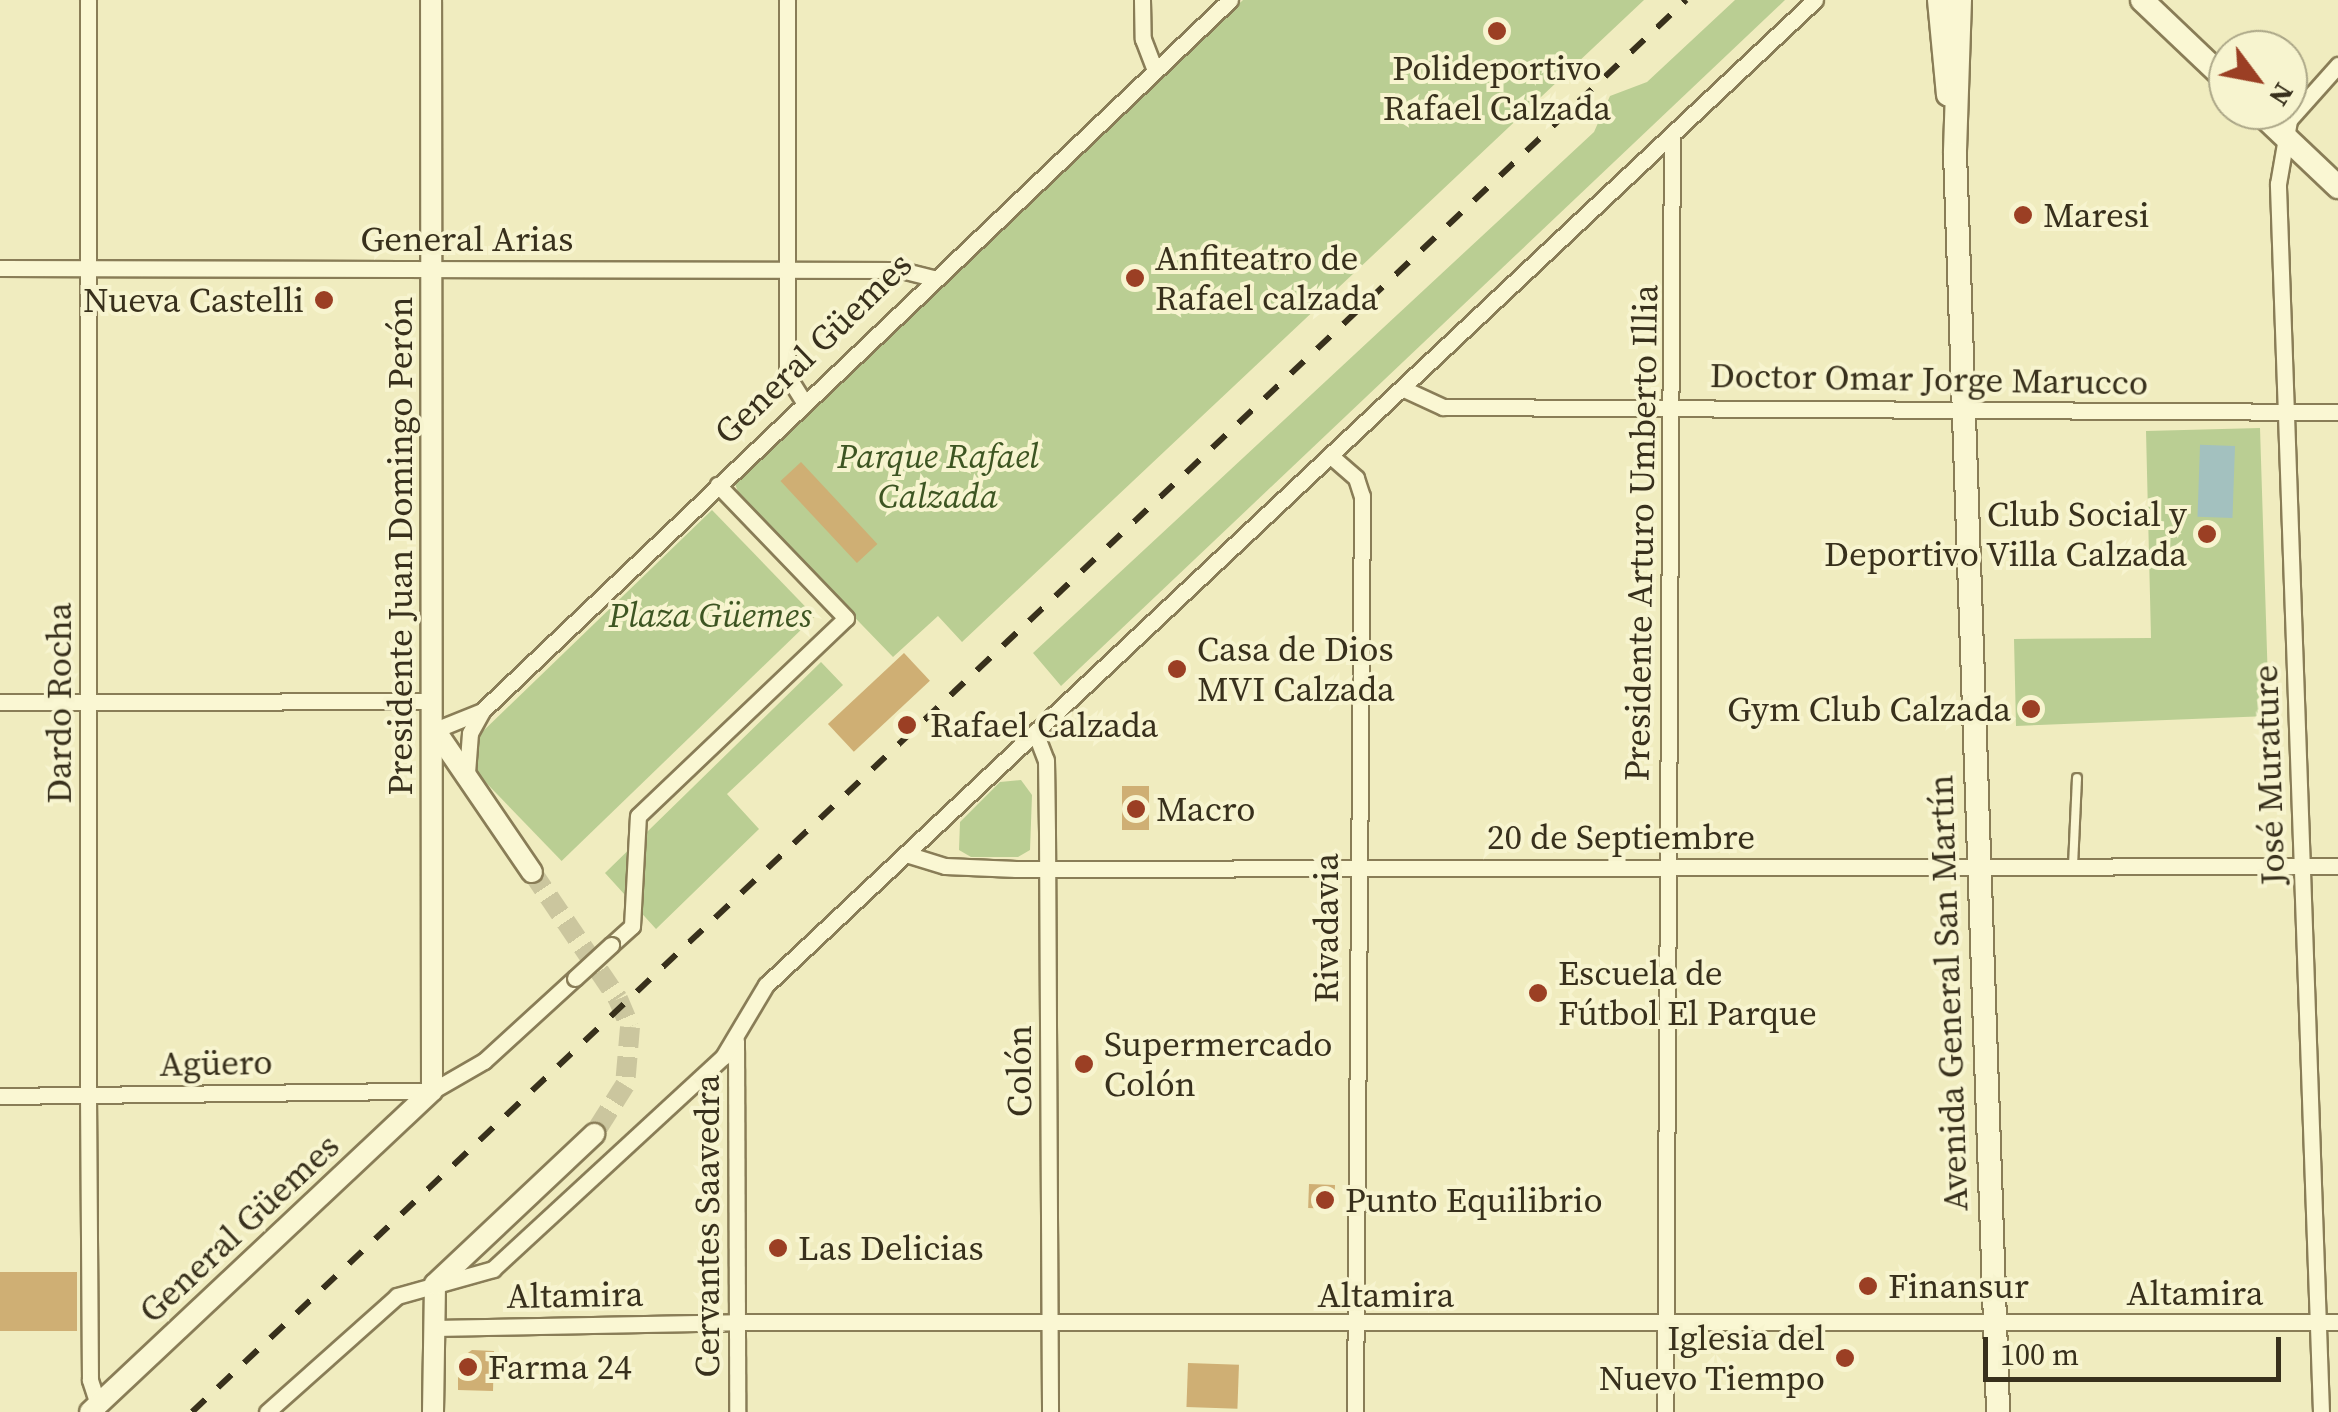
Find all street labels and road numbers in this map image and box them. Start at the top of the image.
street label: General Arias [360,218,574,260]
street label: General Güemes [706,243,920,453]
street label: Presidente Arturo Umberto Illia [1616,284,1666,782]
street label: Presidente Juan Domingo Perón [379,297,421,795]
street label: Doctor Omar Jorge Marucco [1710,354,2148,404]
street label: Dardo Rocha [38,602,80,804]
street label: José Murature [2244,664,2294,886]
street label: Avenida General San Martín [1919,774,1977,1212]
street label: 20 de Septiembre [1487,816,1755,858]
street label: Rivadavia [1305,853,1347,1003]
street label: Colón [998,1025,1040,1117]
street label: Agüero [159,1041,273,1085]
street label: Cervantes Saavedra [686,1074,728,1378]
street label: General Güemes [130,1125,348,1331]
street label: Altamira [2127,1272,2263,1314]
street label: Altamira [506,1273,644,1317]
street label: Altamira [1318,1274,1454,1316]

